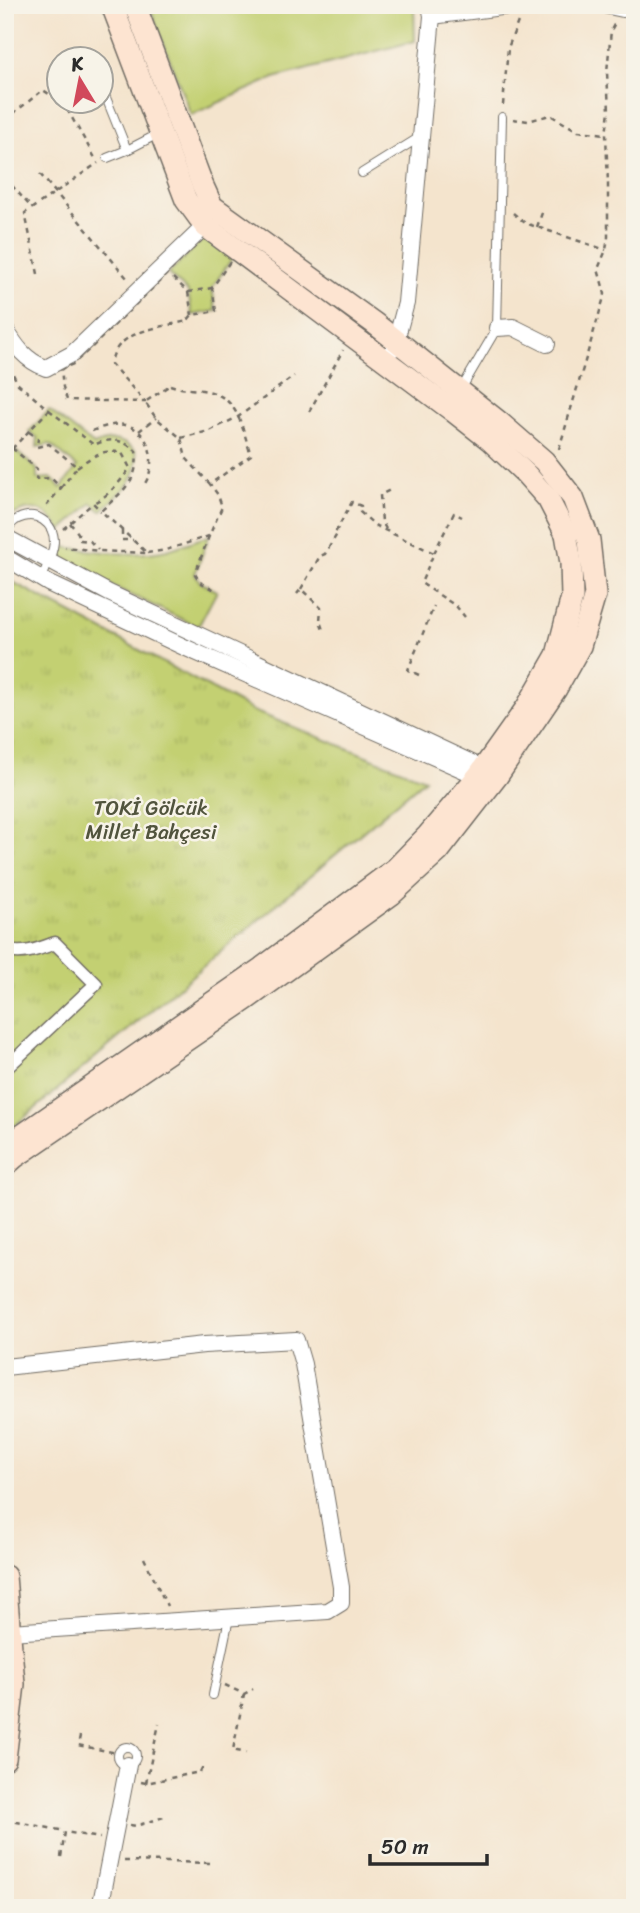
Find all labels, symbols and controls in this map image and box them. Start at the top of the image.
north arrow [46,46,116,116]
text: K [68,46,87,81]
park label: TOKİ Gölcük Millet Bahçesi [85,789,218,851]
scale bar [370,1822,488,1866]
text: 50 m [381,1828,429,1866]

